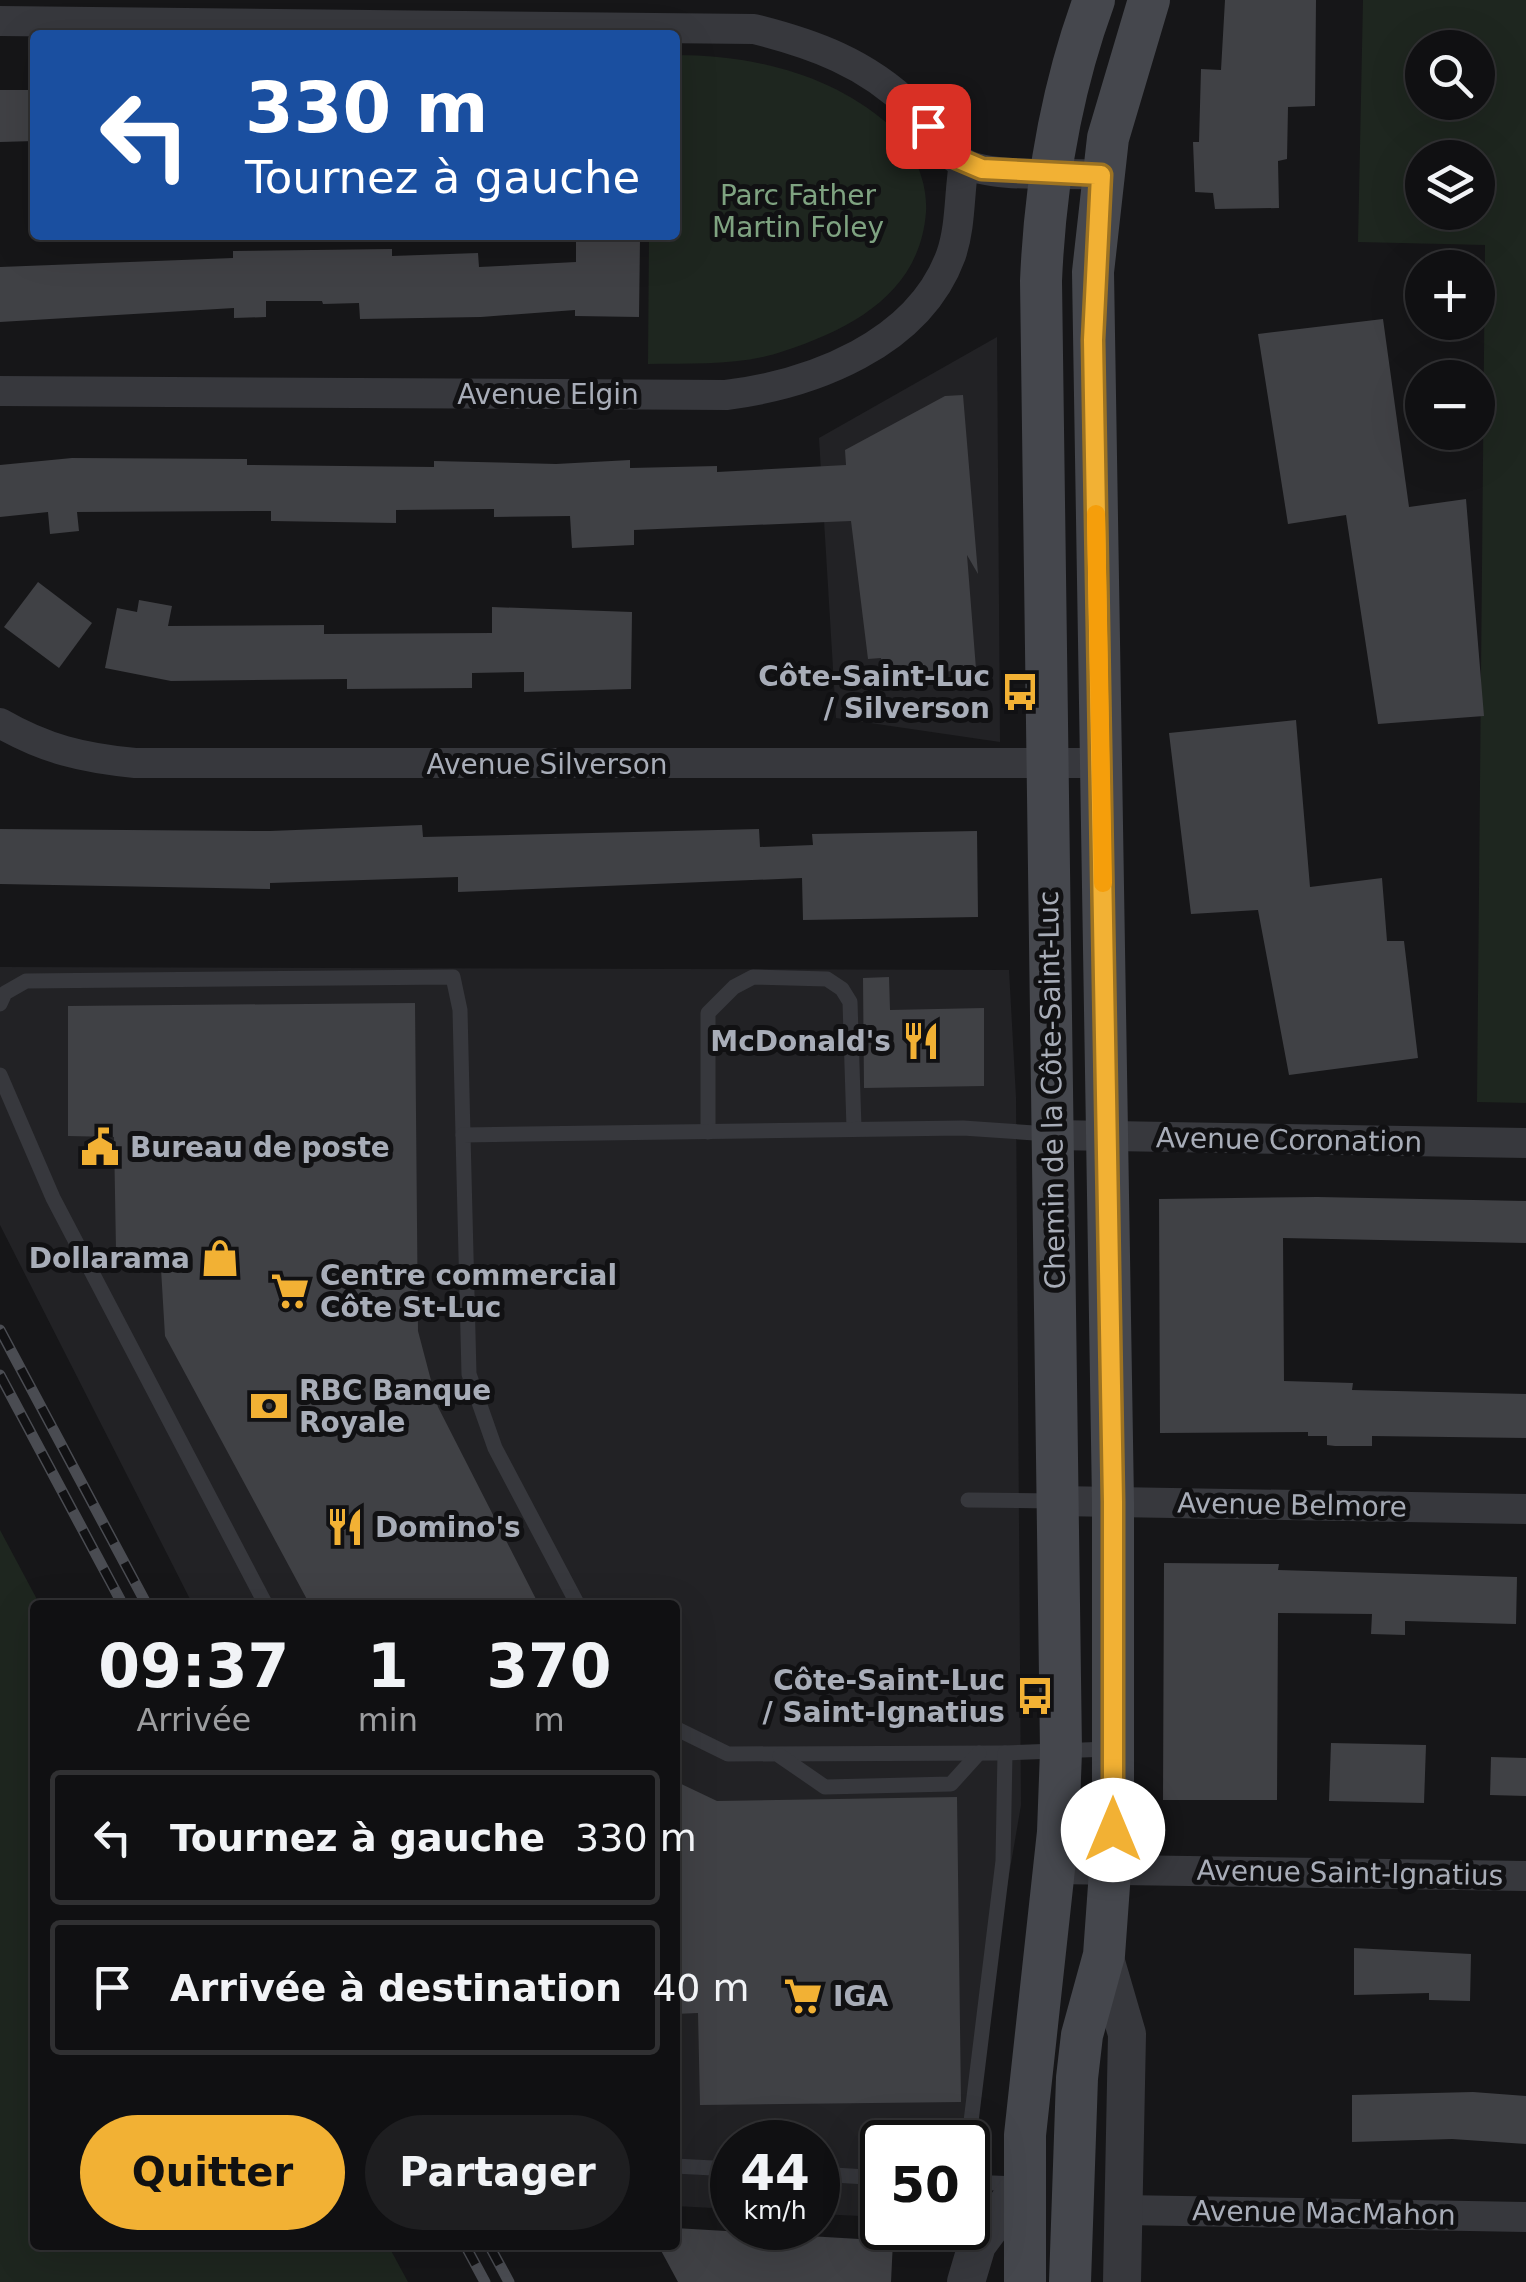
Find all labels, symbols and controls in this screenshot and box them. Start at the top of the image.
map controls [1405,30,1495,450]
button: search [1405,30,1495,120]
text: 330 m [245,67,488,149]
icon: left [80,70,210,200]
pin [886,84,971,169]
icon: arrive [901,99,956,154]
button: layers [1405,140,1495,230]
text: Tournez à gauche [245,151,640,204]
park label: Parc Father Martin Foley [712,179,884,244]
button: + [1405,250,1495,340]
button: − [1405,360,1495,450]
street label: Avenue Elgin [457,378,639,411]
place label: Côte-Saint-Luc / Silverson [758,660,990,725]
bus stop icon: Côte-Saint-Luc / Silverson [999,671,1041,713]
street label: Avenue Silverson [426,748,668,781]
street label: Chemin de la Côte-Saint-Luc [1032,890,1072,1290]
restaurant icon: McDonald's [900,1020,942,1062]
place label: McDonald's [710,1025,891,1058]
street label: Avenue Coronation [1156,1121,1422,1159]
public building icon: Bureau de poste [79,1126,121,1168]
place label: Bureau de poste [130,1131,390,1164]
shop icon: Dollarama [199,1237,241,1279]
place label: Dollarama [29,1242,190,1275]
place label: Centre commercial Côte St-Luc [320,1259,617,1324]
supermarket icon: Centre commercial Côte St-Luc [269,1270,311,1312]
place label: RBC Banque Royale [299,1374,491,1439]
bank icon: RBC Banque Royale [248,1385,290,1427]
street label: Avenue Belmore [1177,1486,1407,1524]
restaurant icon: Domino's [324,1506,366,1548]
place label: Domino's [375,1511,521,1544]
text: 09:37 [98,1631,289,1701]
text: 1 [367,1631,409,1701]
text: 370 [486,1631,612,1701]
place label: Côte-Saint-Luc / Saint-Ignatius [763,1664,1005,1729]
bus stop icon: Côte-Saint-Luc / Saint-Ignatius [1014,1675,1056,1717]
text: Arrivée [136,1701,251,1739]
text: min [358,1701,418,1739]
text: m [533,1701,565,1739]
position arrow [1061,1778,1165,1882]
icon: left [85,1810,140,1865]
text: Tournez à gauche [170,1816,545,1860]
text: 330 m [575,1816,697,1860]
street label: Avenue Saint-Ignatius [1196,1854,1504,1892]
icon: arrive [85,1960,140,2015]
text: Arrivée à destination [170,1966,622,2010]
text: 40 m [652,1966,750,2010]
supermarket icon: IGA [782,1975,824,2017]
place label: IGA [833,1980,888,2013]
button: Quitter [80,2115,345,2230]
button: Partager [365,2115,630,2230]
speed limit sign: 50 [860,2120,990,2250]
text: 44 [740,2144,810,2202]
street label: Avenue MacMahon [1192,2194,1456,2232]
text: km/h [743,2196,807,2225]

